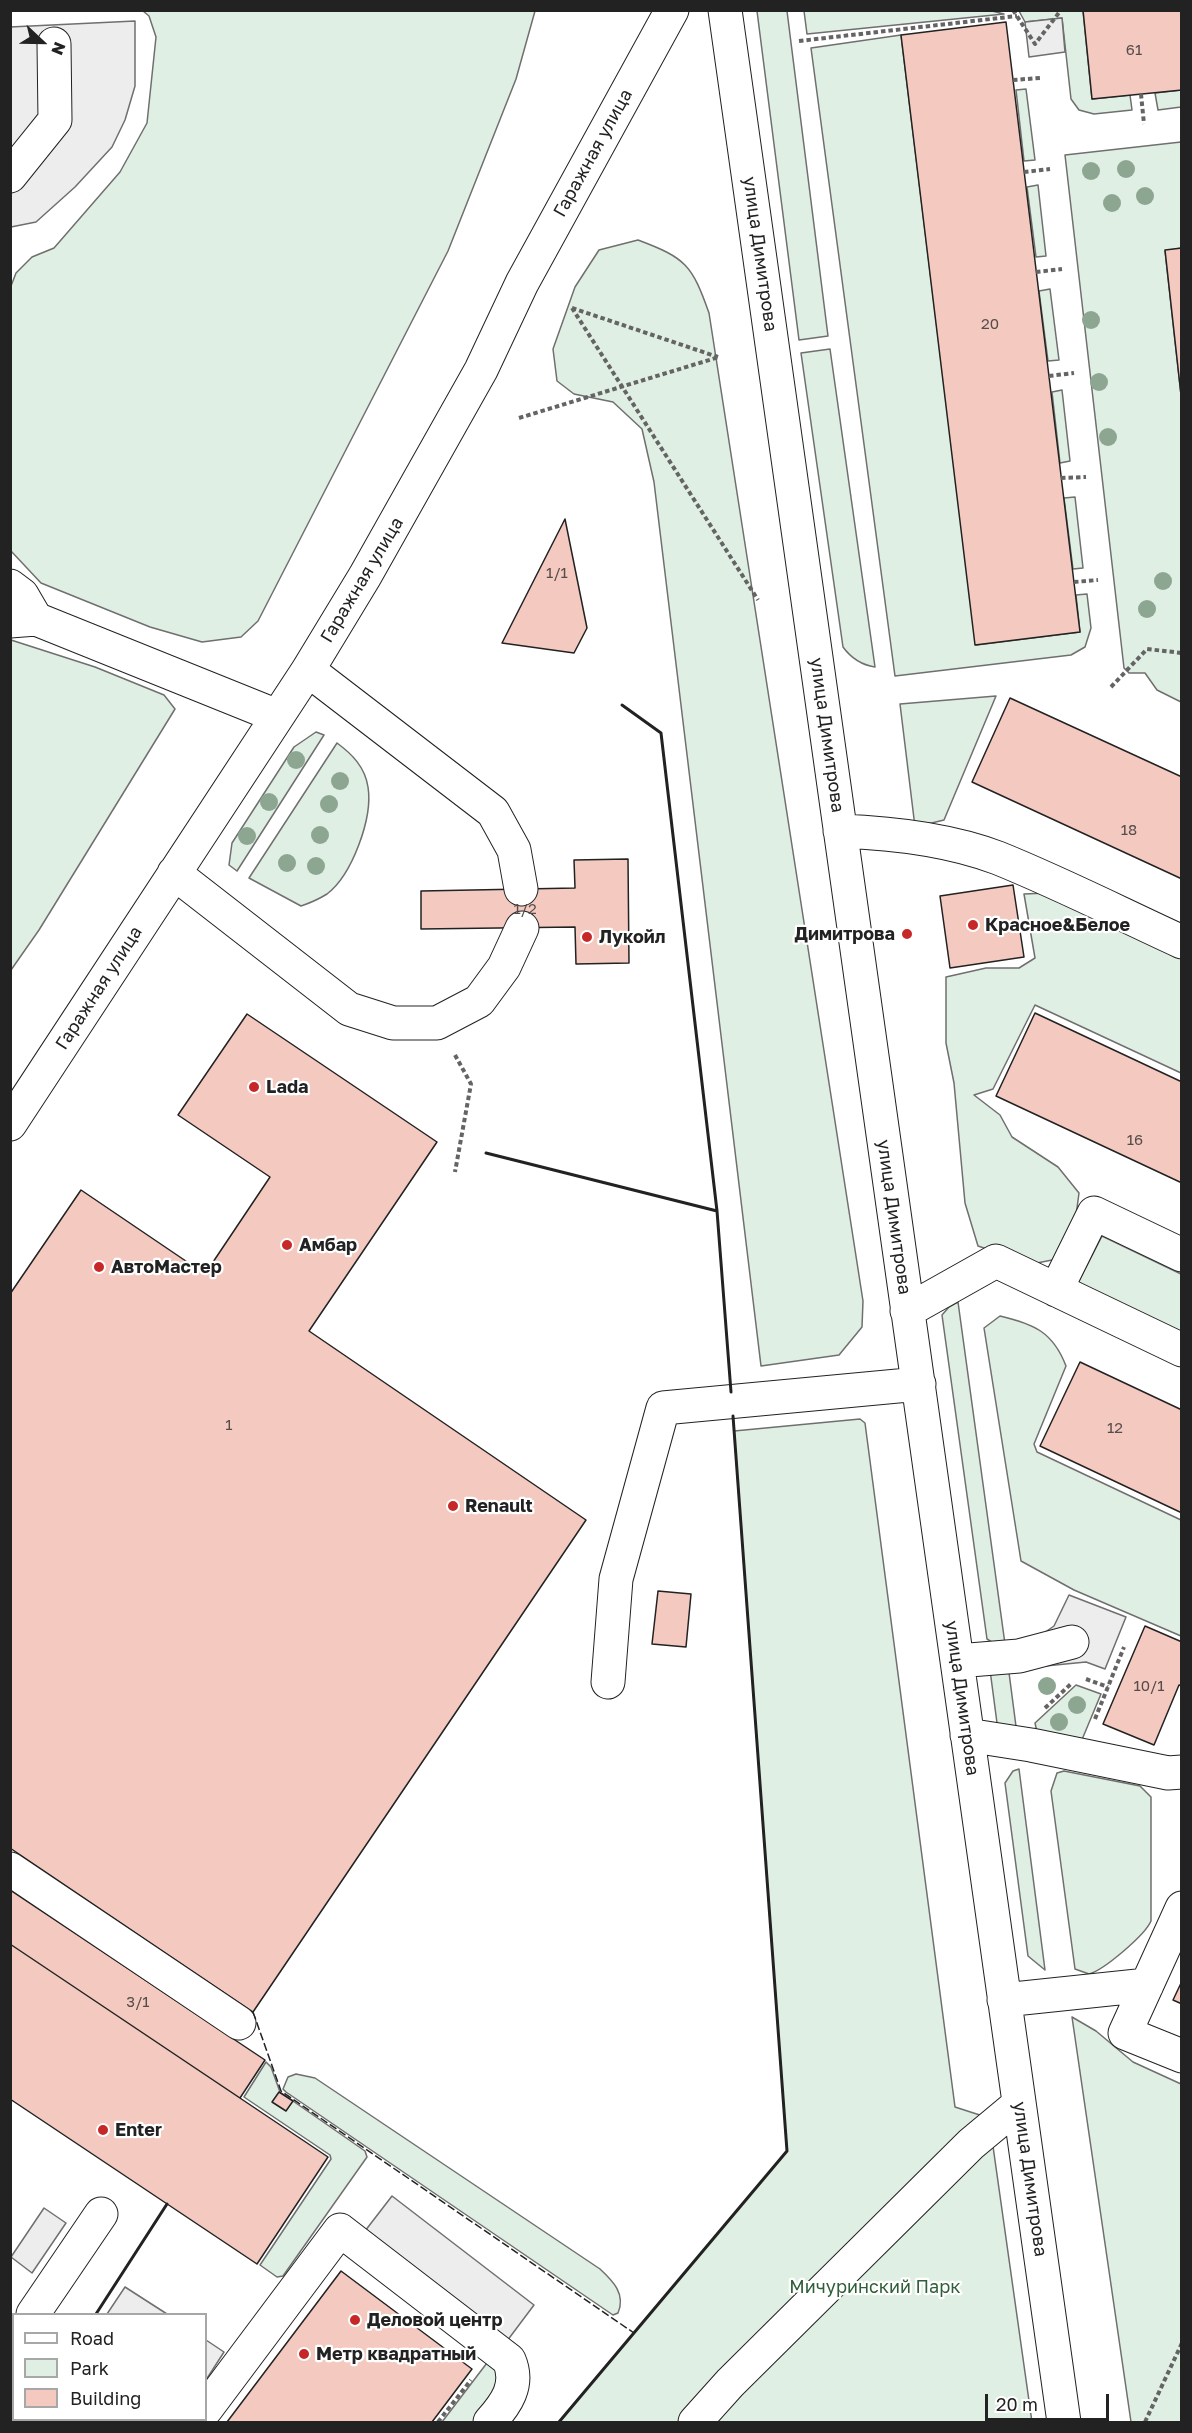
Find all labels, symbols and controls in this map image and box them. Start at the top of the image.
north arrow [12,12,72,72]
text: N [47,39,70,58]
house number: 61 [1126,41,1142,59]
street label: Гаражная улица [549,85,637,221]
street label: улица Димитрова [738,175,782,333]
house number: 20 [981,315,999,333]
street label: Гаражная улица [316,513,408,647]
house number: 1/1 [546,564,568,582]
street label: улица Димитрова [805,656,849,814]
house number: 18 [1121,821,1137,839]
house number: 1/2 [513,900,537,918]
place label: Красное&Белое [985,914,1130,936]
marker: Красное&Белое [966,918,980,932]
street label: Гаражная улица [51,922,147,1054]
place label: Димитрова [794,923,895,945]
place label: Лукойл [599,926,666,948]
marker: Димитрова [900,927,914,941]
marker: Лукойл [580,930,594,944]
place label: Lada [266,1076,308,1098]
marker: Lada [247,1080,261,1094]
house number: 16 [1127,1131,1143,1149]
street label: улица Димитрова [872,1138,916,1296]
place label: Амбар [299,1234,357,1256]
marker: Амбар [280,1238,294,1252]
place label: АвтоМастер [111,1256,222,1278]
marker: АвтоМастер [92,1260,106,1274]
house number: 1 [225,1416,233,1434]
house number: 12 [1107,1419,1123,1437]
place label: Renault [465,1495,533,1517]
marker: Renault [446,1499,460,1513]
street label: улица Димитрова [940,1619,984,1777]
house number: 10/1 [1133,1677,1165,1695]
house number: 3/1 [126,1993,150,2011]
street label: улица Димитрова [1008,2100,1052,2258]
place label: Enter [115,2119,162,2141]
marker: Enter [96,2123,110,2137]
park label: Мичуринский Парк [789,2276,961,2298]
place label: Деловой центр [367,2309,502,2331]
legend [12,2313,207,2421]
marker: Деловой центр [348,2313,362,2327]
text: Road [70,2327,114,2349]
place label: Метр квадратный [316,2343,476,2365]
marker: Метр квадратный [297,2347,311,2361]
text: Park [70,2357,109,2379]
scale bar [988,2382,1112,2420]
text: Building [70,2387,141,2409]
text: 20 m [996,2393,1038,2415]

